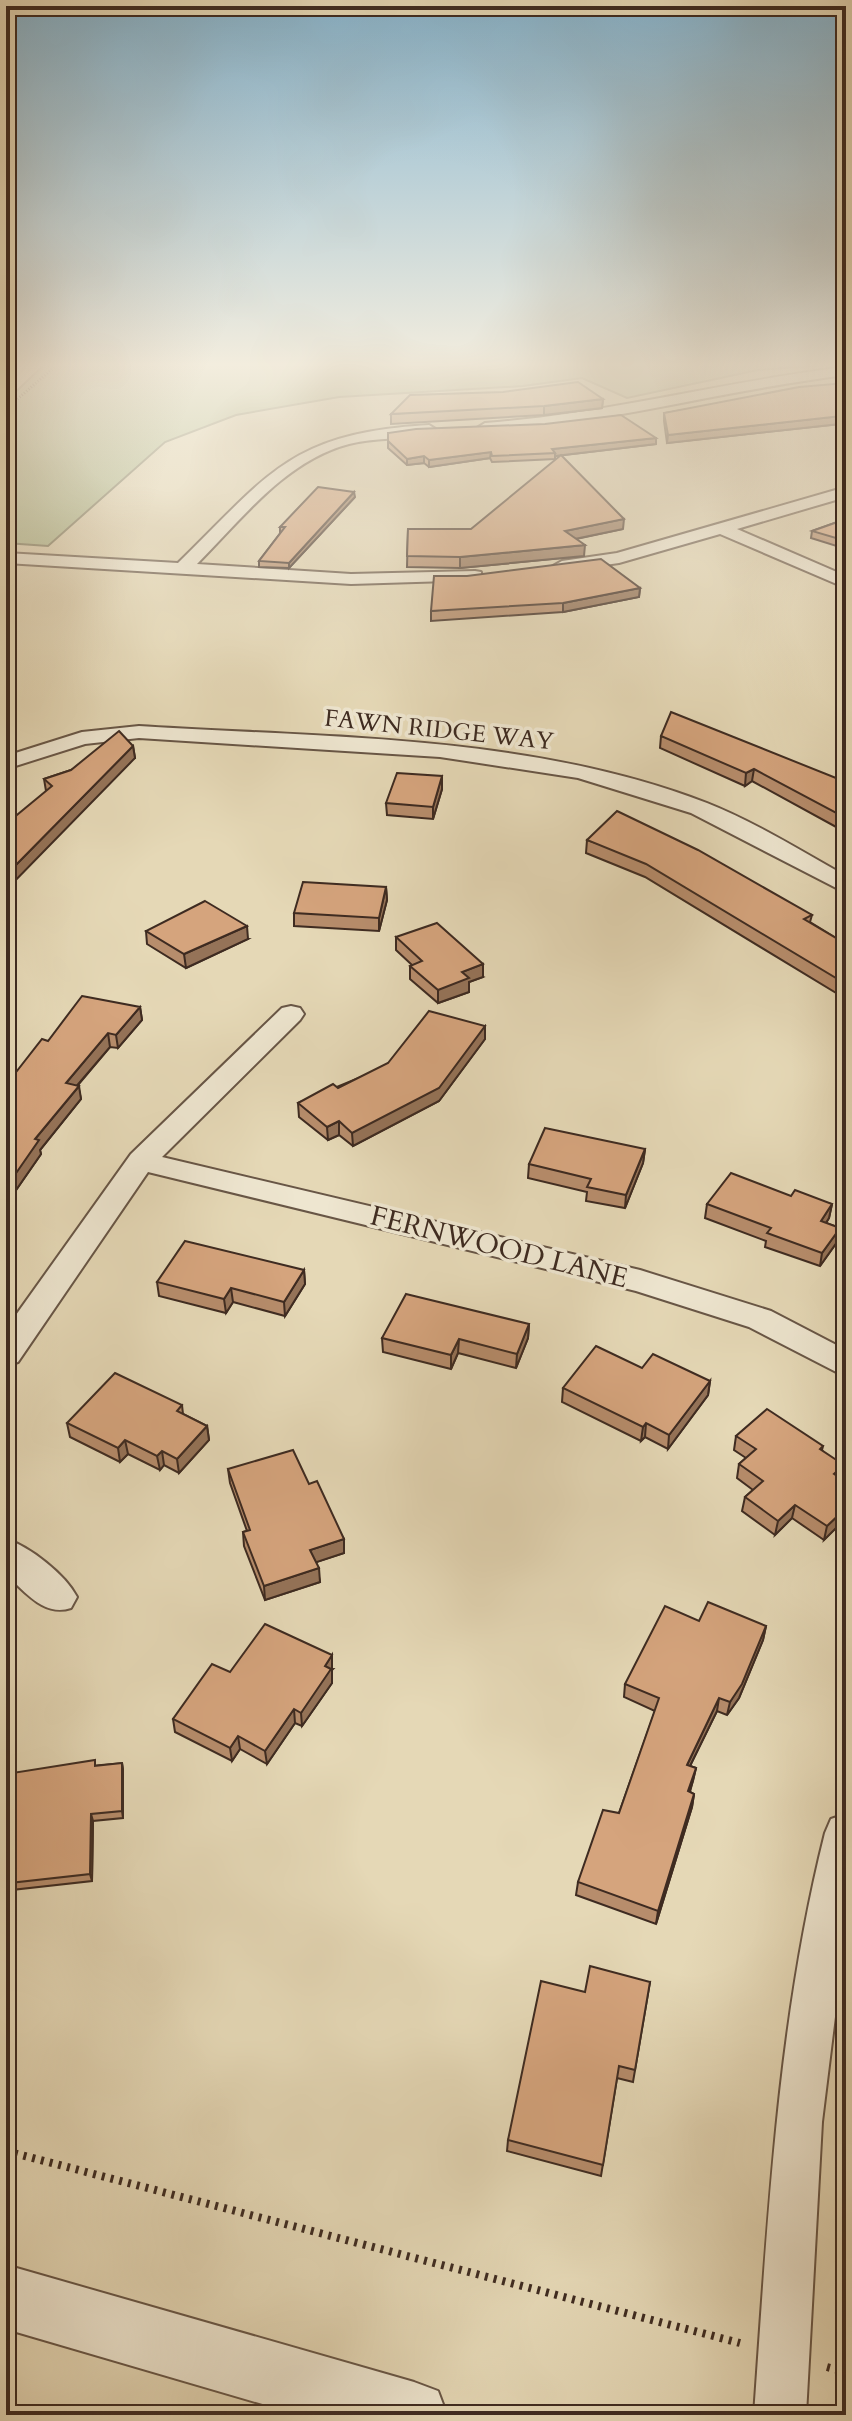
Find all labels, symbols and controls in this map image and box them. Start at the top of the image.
street label: FAWN RIDGE WAY [323,702,555,758]
street label: FERNWOOD LANE [366,1197,632,1297]

